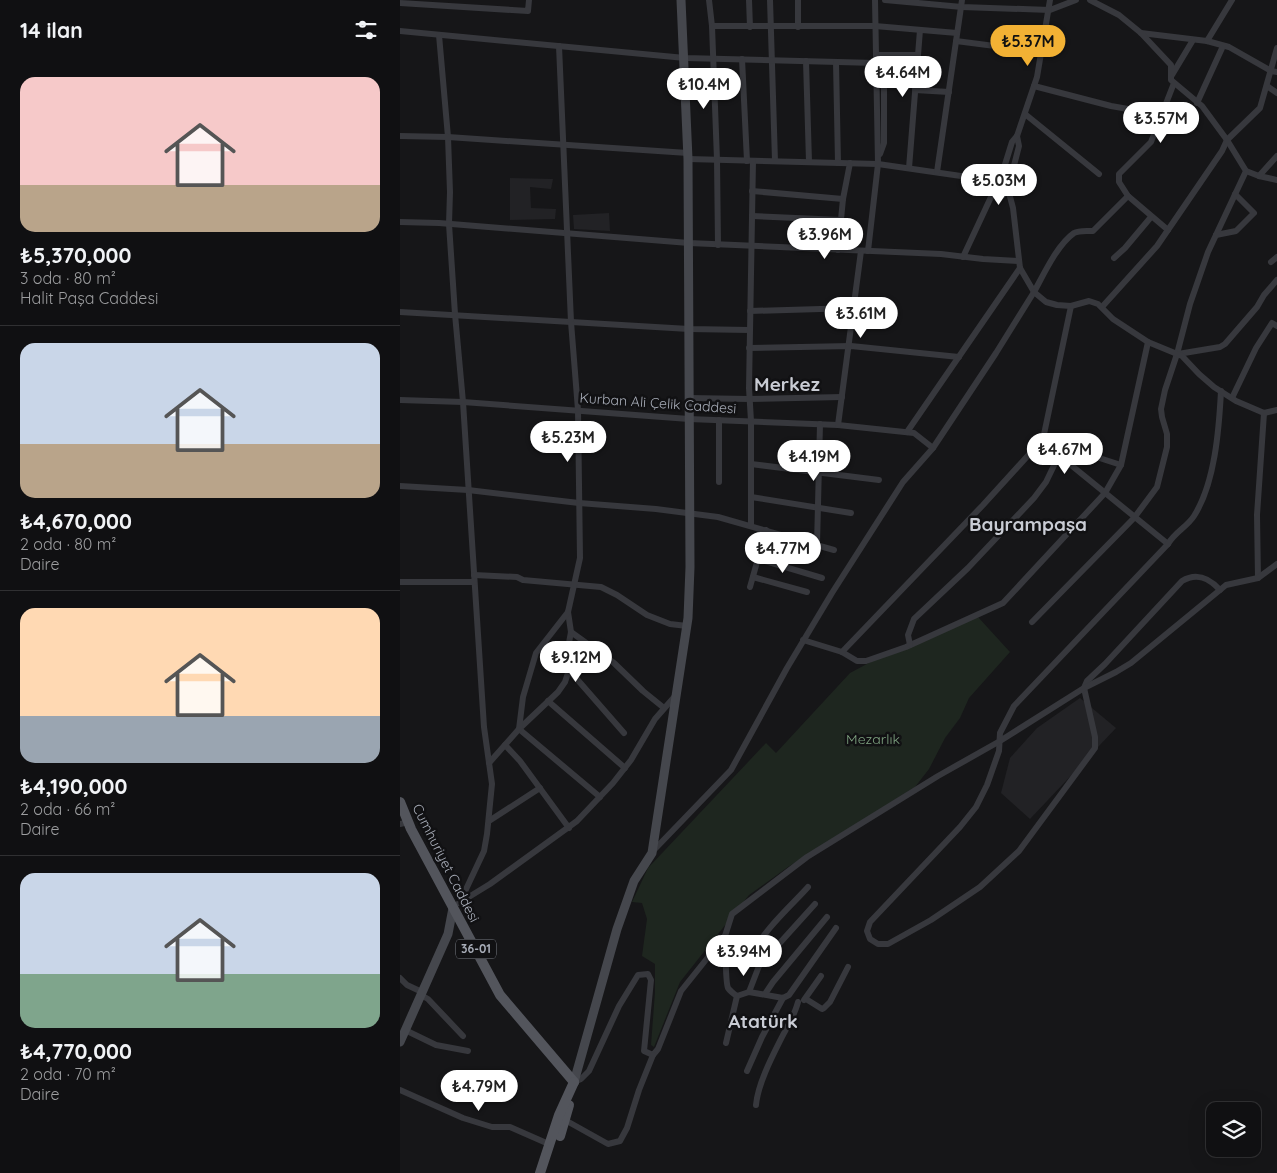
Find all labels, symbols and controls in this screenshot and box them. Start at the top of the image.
icon: filters [352,16,380,44]
text: 14 ilan [20,17,83,43]
pin: ₺5.37M [987,24,1069,67]
text: ₺5.37M [1001,31,1055,51]
pin: ₺4.64M [862,56,944,98]
text: ₺4.64M [876,62,930,82]
pin: ₺10.4M [663,68,745,110]
text: ₺10.4M [678,74,730,94]
pin: ₺3.57M [1120,102,1202,144]
text: ₺3.57M [1134,108,1188,128]
icon: home [155,110,245,200]
pin: ₺5.03M [958,164,1040,206]
text: ₺5.03M [972,170,1026,190]
pin: ₺3.96M [784,218,866,260]
text: ₺3.96M [798,224,852,244]
text: ₺5,370,000 [20,242,131,268]
text: 3 oda · 80 m² [20,268,116,288]
text: Halit Paşa Caddesi [20,288,158,308]
pin: ₺3.61M [820,296,902,339]
text: ₺3.61M [836,303,886,323]
district label: Merkez [754,372,820,396]
icon: home [155,375,245,465]
street label: Kurban Ali Çelik Caddesi [579,389,737,417]
pin: ₺5.23M [527,420,609,463]
text: ₺5.23M [541,427,595,447]
pin: ₺4.67M [1024,432,1106,475]
text: ₺4.67M [1038,439,1092,459]
pin: ₺4.19M [773,440,855,482]
text: ₺4.19M [788,446,840,466]
text: ₺4,670,000 [20,508,132,534]
district label: Bayrampaşa [969,512,1087,536]
pin: ₺4.77M [742,532,824,574]
text: 2 oda · 80 m² [20,534,116,554]
text: ₺4.77M [756,538,810,558]
text: Daire [20,554,59,574]
icon: home [155,640,245,730]
pin: ₺9.12M [535,640,617,683]
text: ₺9.12M [551,647,601,667]
park label: Mezarlık [846,730,900,748]
text: ₺4,190,000 [20,773,127,799]
text: 2 oda · 66 m² [20,799,115,819]
street label: Cumhuriyet Caddesi [408,801,484,925]
text: Daire [20,819,59,839]
icon: home [155,905,245,995]
pin: ₺3.94M [703,934,785,977]
road number: 36-01 [456,940,496,959]
text: ₺3.94M [717,941,771,961]
district label: Atatürk [728,1009,798,1033]
text: ₺4,770,000 [20,1038,132,1064]
text: 2 oda · 70 m² [20,1064,116,1084]
pin: ₺4.79M [438,1070,520,1112]
text: ₺4.79M [452,1076,506,1096]
text: Daire [20,1084,59,1104]
map controls [1206,1102,1261,1157]
button: layers [1206,1102,1261,1157]

